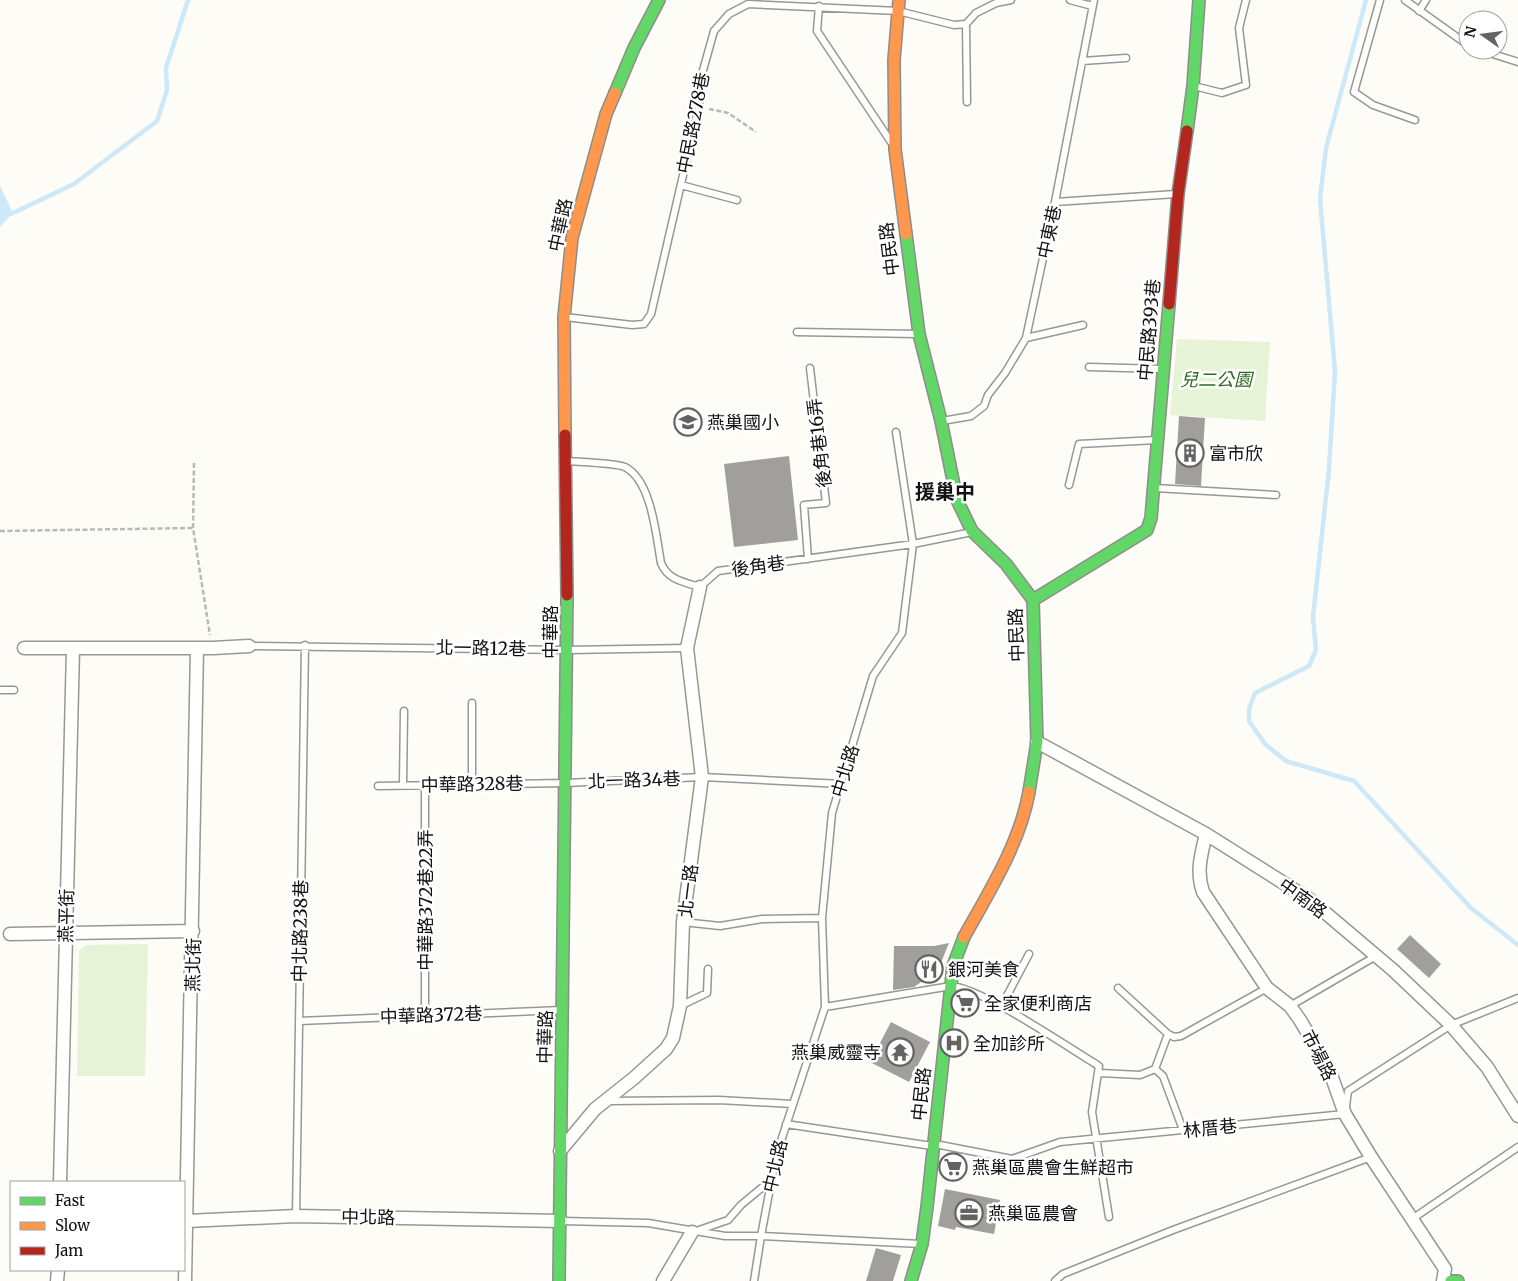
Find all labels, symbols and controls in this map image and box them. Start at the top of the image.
north arrow [1458,10,1508,60]
text: N [1460,24,1480,39]
street label: 中民路278巷 [672,70,714,176]
street label: 中華路 [543,196,577,254]
street label: 中東巷 [1032,203,1066,261]
street label: 中民路 [874,221,904,277]
street label: 中民路393巷 [1133,278,1165,382]
park label: 兒二公園 [1180,368,1255,391]
street label: 後角巷16弄 [802,397,836,489]
school or university icon: 燕巢國小 [673,407,703,437]
place label: 燕巢國小 [707,411,779,434]
building icon: 富市欣 [1175,438,1205,468]
place label: 富市欣 [1209,442,1263,465]
district label: 援巢中 [915,479,975,504]
street label: 後角巷 [730,551,786,581]
street label: 中華路 [539,605,562,659]
street label: 中民路 [1004,608,1028,662]
street label: 北一路12巷 [435,636,527,660]
street label: 中北路 [826,742,864,800]
street label: 北一路34巷 [587,767,681,793]
street label: 中華路328巷 [420,772,524,796]
street label: 中華路372巷22弄 [414,829,437,971]
street label: 北一路 [673,863,703,919]
street label: 中南路 [1274,873,1332,923]
street label: 中北路238巷 [288,879,312,983]
street label: 燕平街 [54,889,78,943]
street label: 燕北街 [181,938,205,992]
restaurant icon: 銀河美食 [914,954,944,984]
place label: 銀河美食 [948,958,1020,981]
supermarket icon: 全家便利商店 [950,988,980,1018]
place label: 全家便利商店 [984,992,1092,1015]
street label: 中華路372巷 [379,1002,483,1028]
street label: 中華路 [533,1010,557,1064]
street label: 市場路 [1296,1026,1342,1084]
hospital icon: 全加診所 [939,1028,969,1058]
place label: 全加診所 [973,1032,1045,1055]
temple icon: 燕巢威靈寺 [885,1037,915,1067]
place label: 燕巢威靈寺 [791,1041,881,1064]
street label: 中民路 [907,1066,935,1122]
street label: 林厝巷 [1182,1114,1238,1142]
street label: 中北路 [758,1137,792,1195]
supermarket icon: 燕巢區農會生鮮超市 [938,1152,968,1182]
place label: 燕巢區農會生鮮超市 [972,1156,1134,1179]
legend [10,1181,185,1271]
text: Fast [55,1191,85,1210]
office icon: 燕巢區農會 [954,1198,984,1228]
place label: 燕巢區農會 [988,1202,1078,1225]
street label: 中北路 [341,1205,395,1229]
text: Slow [55,1216,90,1235]
text: Jam [54,1241,83,1260]

